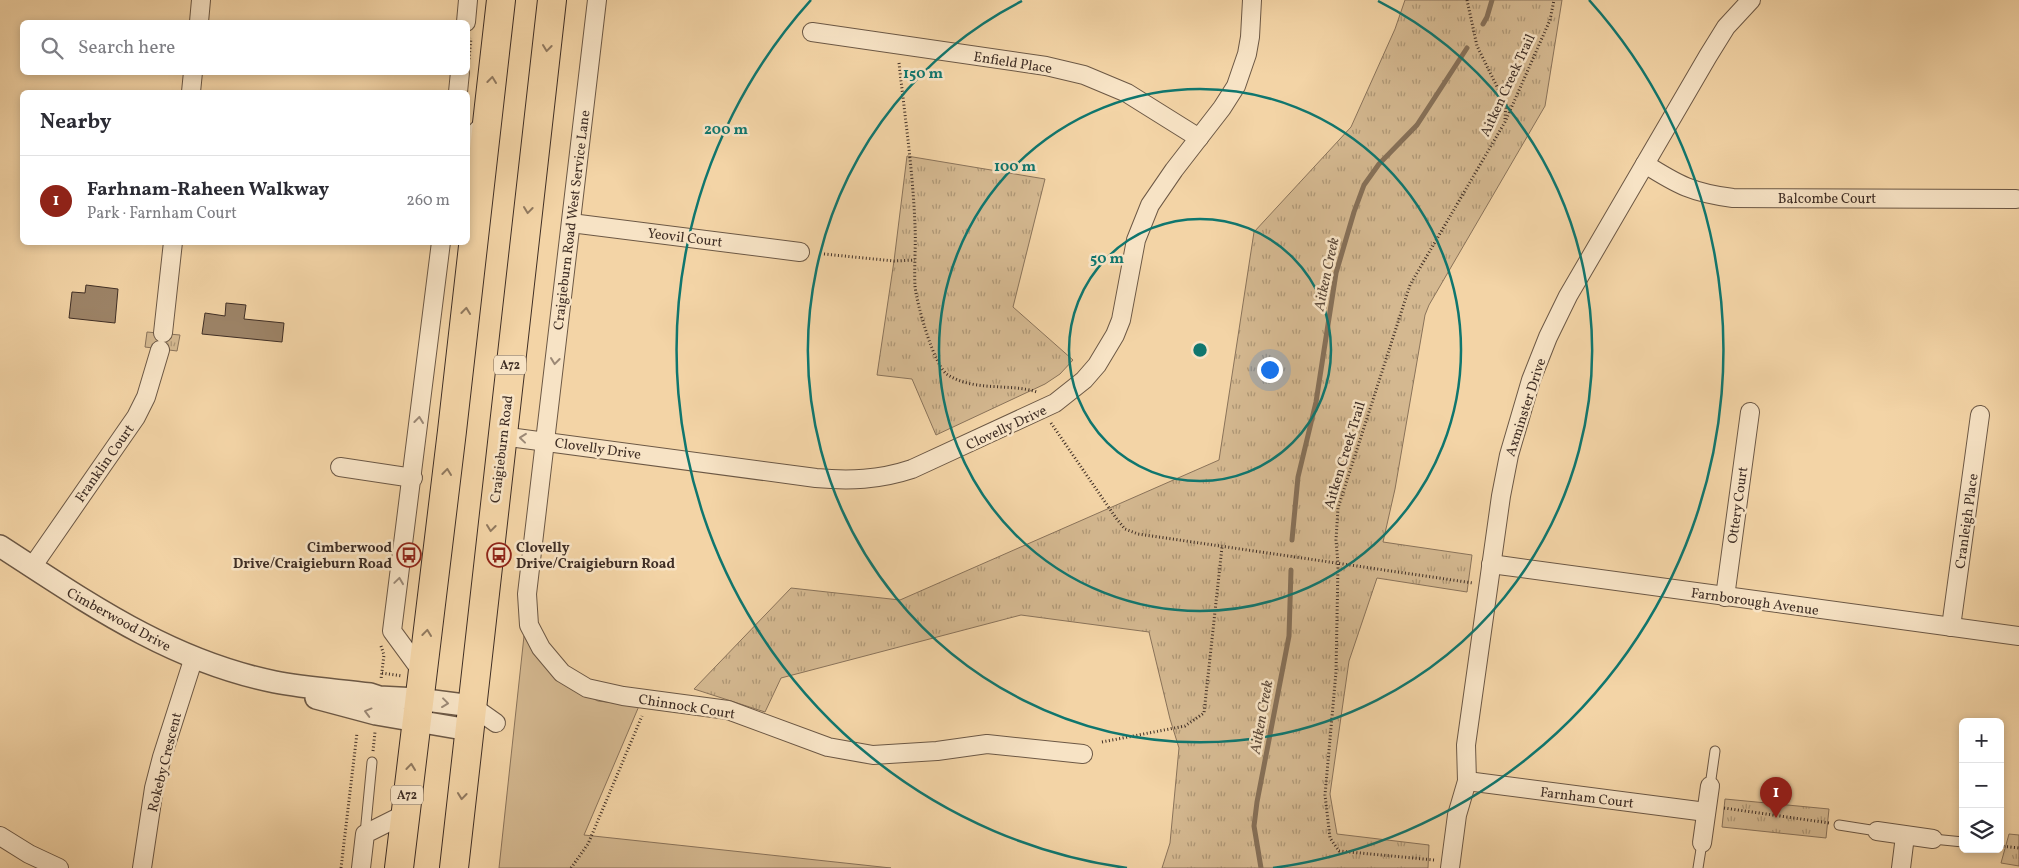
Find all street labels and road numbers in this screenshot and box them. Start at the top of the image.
street label: Aitken Creek Trail [1476,31,1541,140]
street label: Enfield Place [972,48,1054,79]
street label: Craigieburn Road West Service Lane [550,109,595,331]
street label: Balcombe Court [1778,190,1876,209]
street label: Yeovil Court [646,224,723,253]
road number: A72 [494,356,526,374]
street label: Axminster Drive [1502,356,1551,459]
street label: Craigieburn Road [486,394,519,504]
street label: Aitken Creek Trail [1320,399,1371,511]
street label: Clovelly Drive [963,401,1050,455]
street label: Franklin Court [71,421,139,507]
street label: Clovelly Drive [553,434,643,465]
street label: Ottery Court [1724,465,1753,545]
street label: Cranleigh Place [1951,472,1984,570]
street label: Cimberwood Drive [63,584,174,657]
street label: Farnborough Avenue [1690,584,1820,621]
street label: Chinnock Court [637,690,736,725]
street label: Rokeby Crescent [144,711,187,814]
street label: Farnham Court [1539,783,1635,814]
road number: A72 [391,786,423,804]

